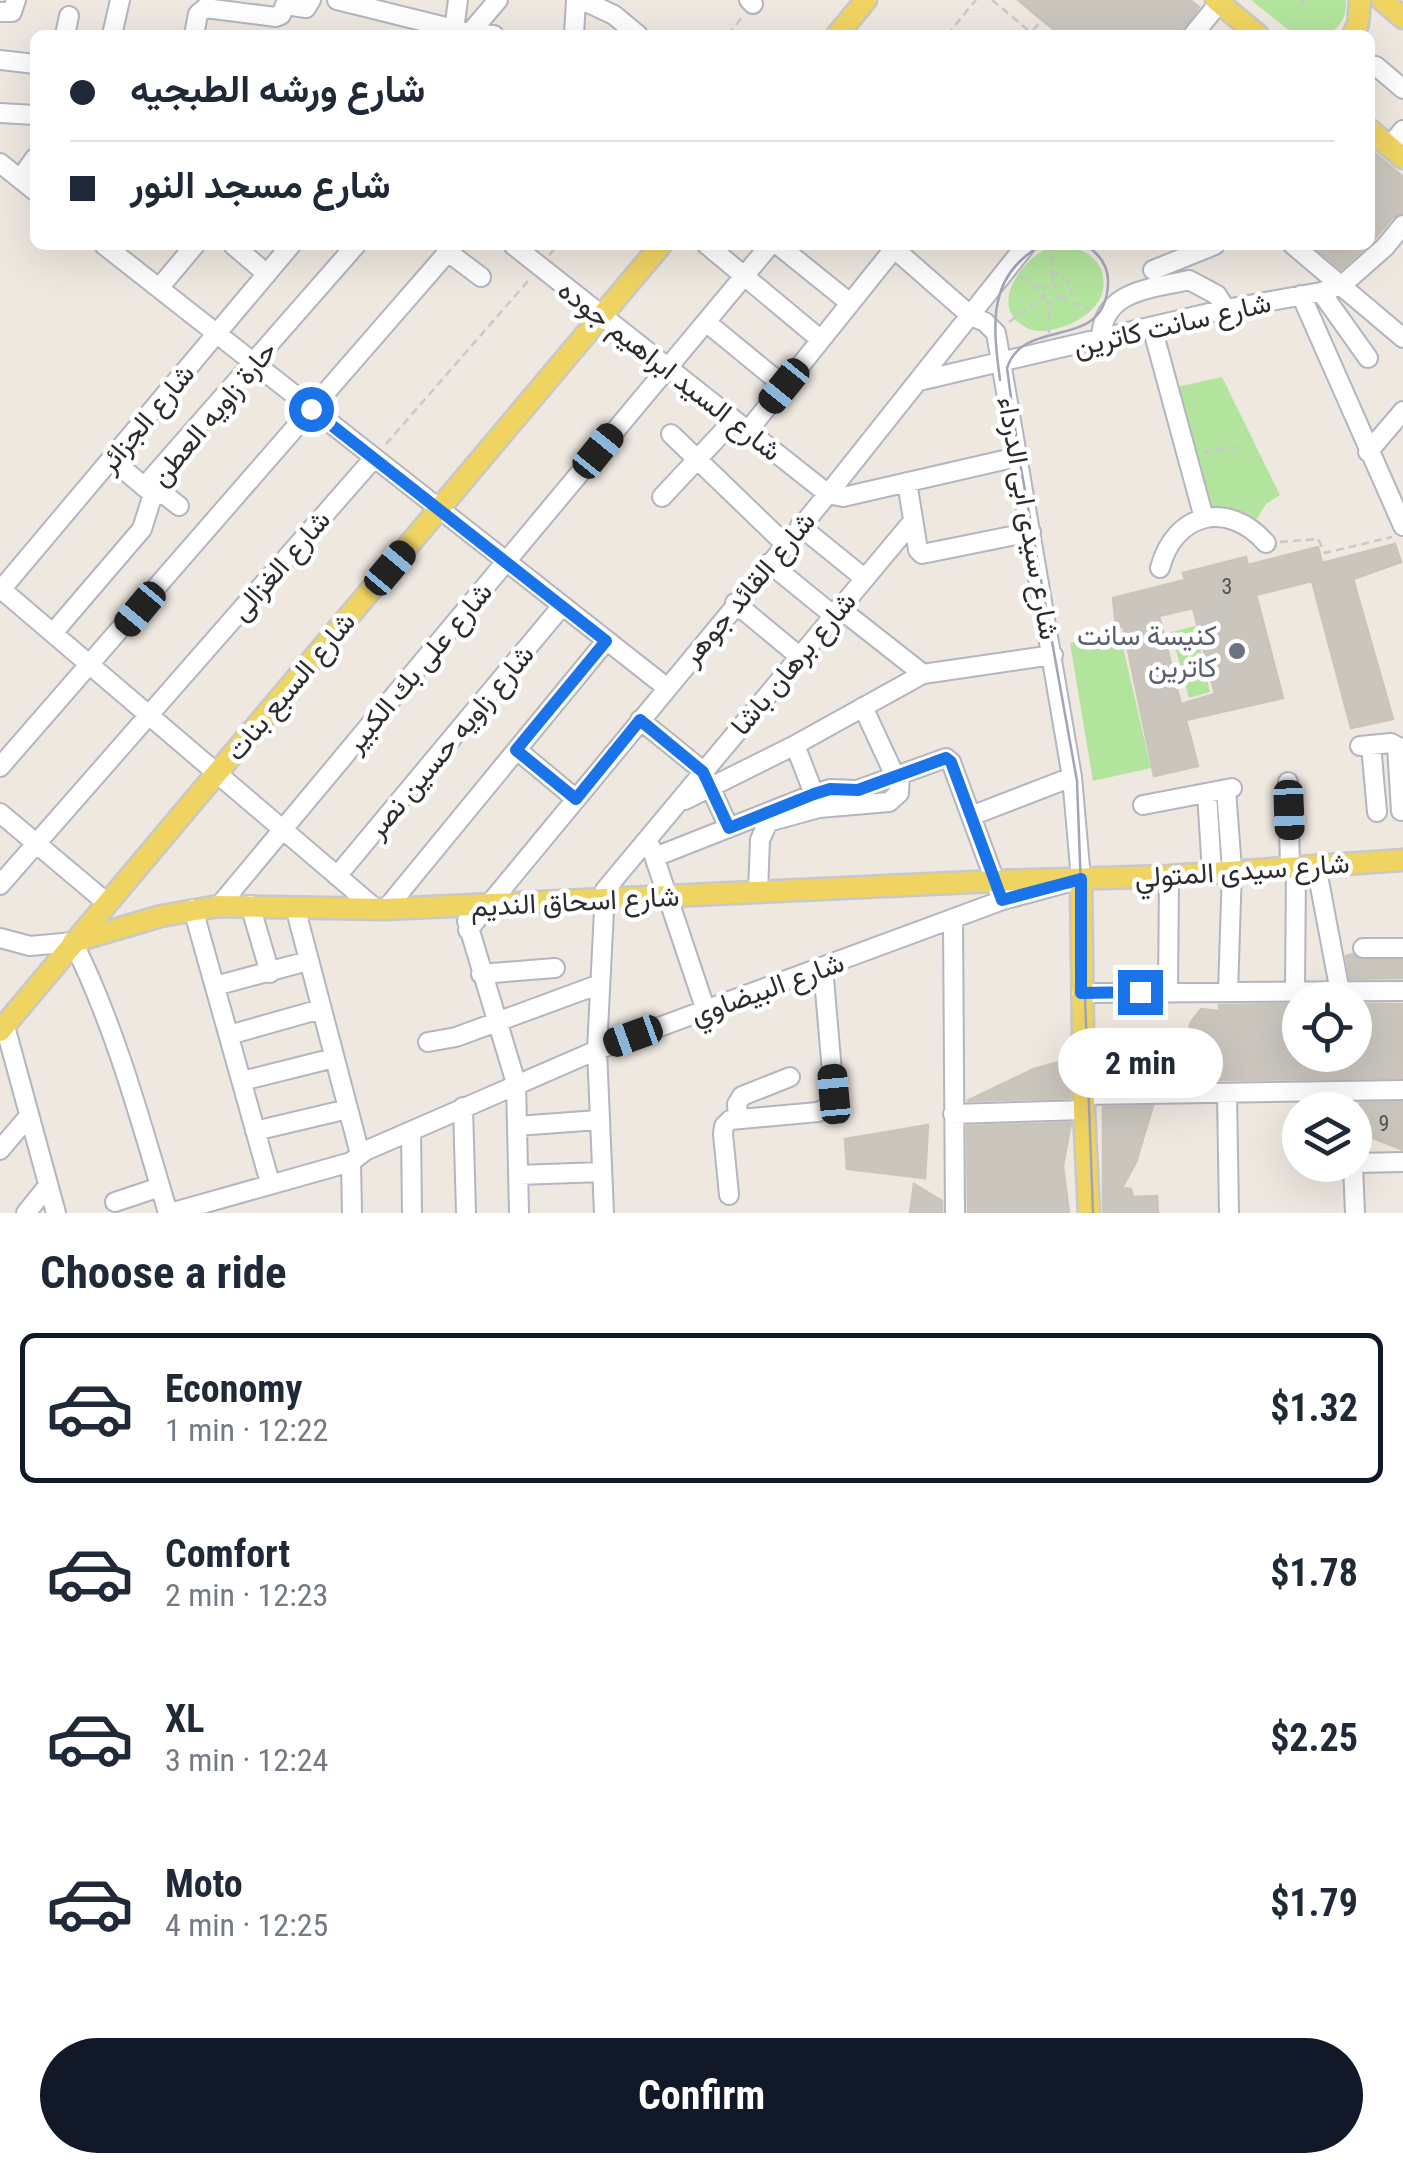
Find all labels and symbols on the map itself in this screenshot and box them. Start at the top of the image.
street label: شارع السيد ابراهيم جوده [550,273,788,469]
street label: شارع سانت كاترين [1070,286,1274,365]
street label: حارة زاويه العطن [143,334,284,493]
car [753,353,815,419]
street label: شارع الجزائر [91,357,203,481]
route start [289,387,334,432]
street label: شارع سيدى ابى الدرداء [989,394,1066,642]
car [567,418,629,484]
street label: شارع الغزالى [224,504,339,628]
street label: شارع القائد جوهر [674,505,824,674]
car [359,535,421,601]
house number: 3 [1222,574,1232,599]
car [109,576,171,642]
street label: شارع على بك الكبير [337,576,501,761]
street label: شارع برهان باشا [724,585,864,743]
street label: شارع السبع بنات [219,605,364,769]
place label: كنيسة سانت كاترين [1077,619,1217,685]
street label: شارع زاويه حسين نصر [359,638,542,847]
marker: كنيسة سانت كاترين [1226,640,1248,662]
car [1273,779,1305,841]
street label: شارع سيدى المتولي [1133,847,1351,900]
street label: شارع اسحاق النديم [470,880,680,925]
street label: شارع البيضاوي [686,945,850,1037]
route end [1118,970,1163,1015]
car [600,1012,666,1060]
callout: 2 min [1058,1027,1222,1097]
car [816,1063,852,1125]
house number: 9 [1379,1111,1389,1136]

